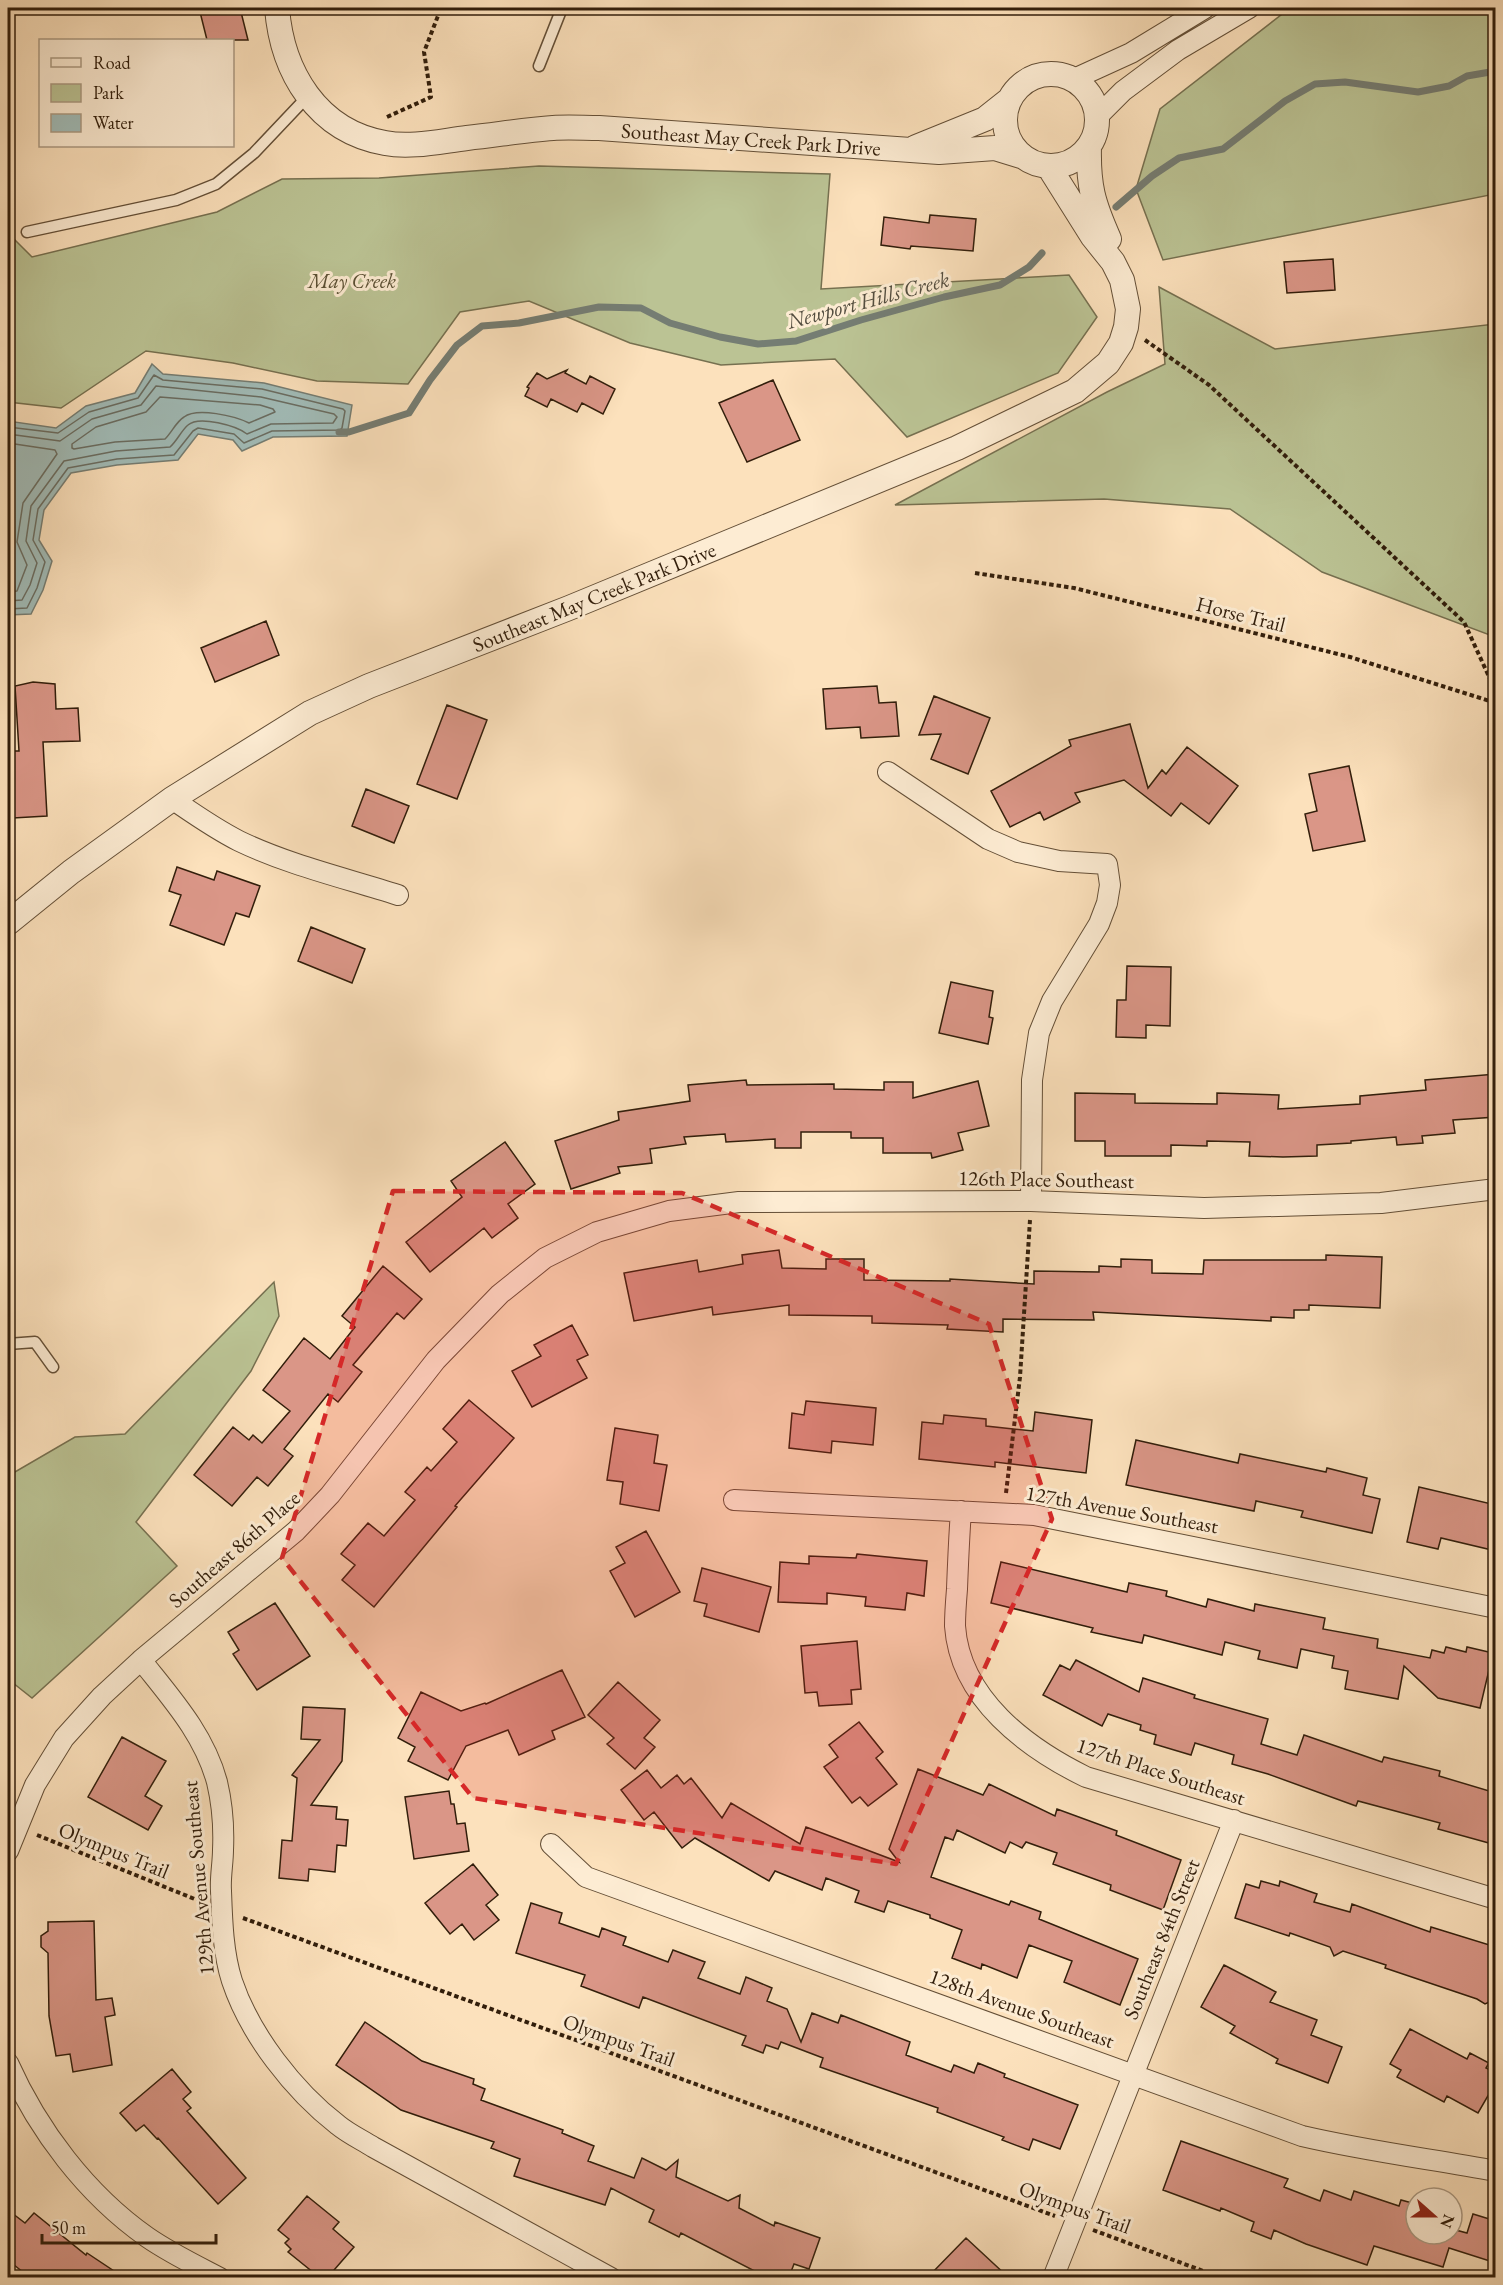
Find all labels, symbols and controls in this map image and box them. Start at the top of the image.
legend [39,39,234,147]
text: Road [93,51,132,74]
text: Park [93,81,124,104]
text: Water [93,111,134,134]
street label: Southeast May Creek Park Drive [620,116,882,162]
water label: Newport Hills Creek [783,264,953,336]
park label: May Creek [306,267,396,294]
street label: Southeast May Creek Park Drive [468,536,720,658]
street label: Horse Trail [1194,590,1288,638]
street label: 126th Place Southeast [958,1164,1135,1194]
street label: 127th Avenue Southeast [1024,1479,1221,1539]
street label: Southeast 86th Place [163,1484,305,1614]
street label: 127th Place Southeast [1073,1731,1249,1811]
street label: 129th Avenue Southeast [176,1779,220,1976]
street label: Olympus Trail [55,1816,173,1884]
street label: Southeast 84th Street [1117,1854,1206,2023]
street label: 128th Avenue Southeast [926,1962,1119,2054]
street label: Olympus Trail [559,2007,679,2073]
street label: Olympus Trail [1015,2174,1135,2240]
north arrow [1404,2186,1464,2246]
scale bar [42,2207,216,2245]
text: N [1435,2211,1460,2231]
text: 50 m [51,2216,86,2239]

